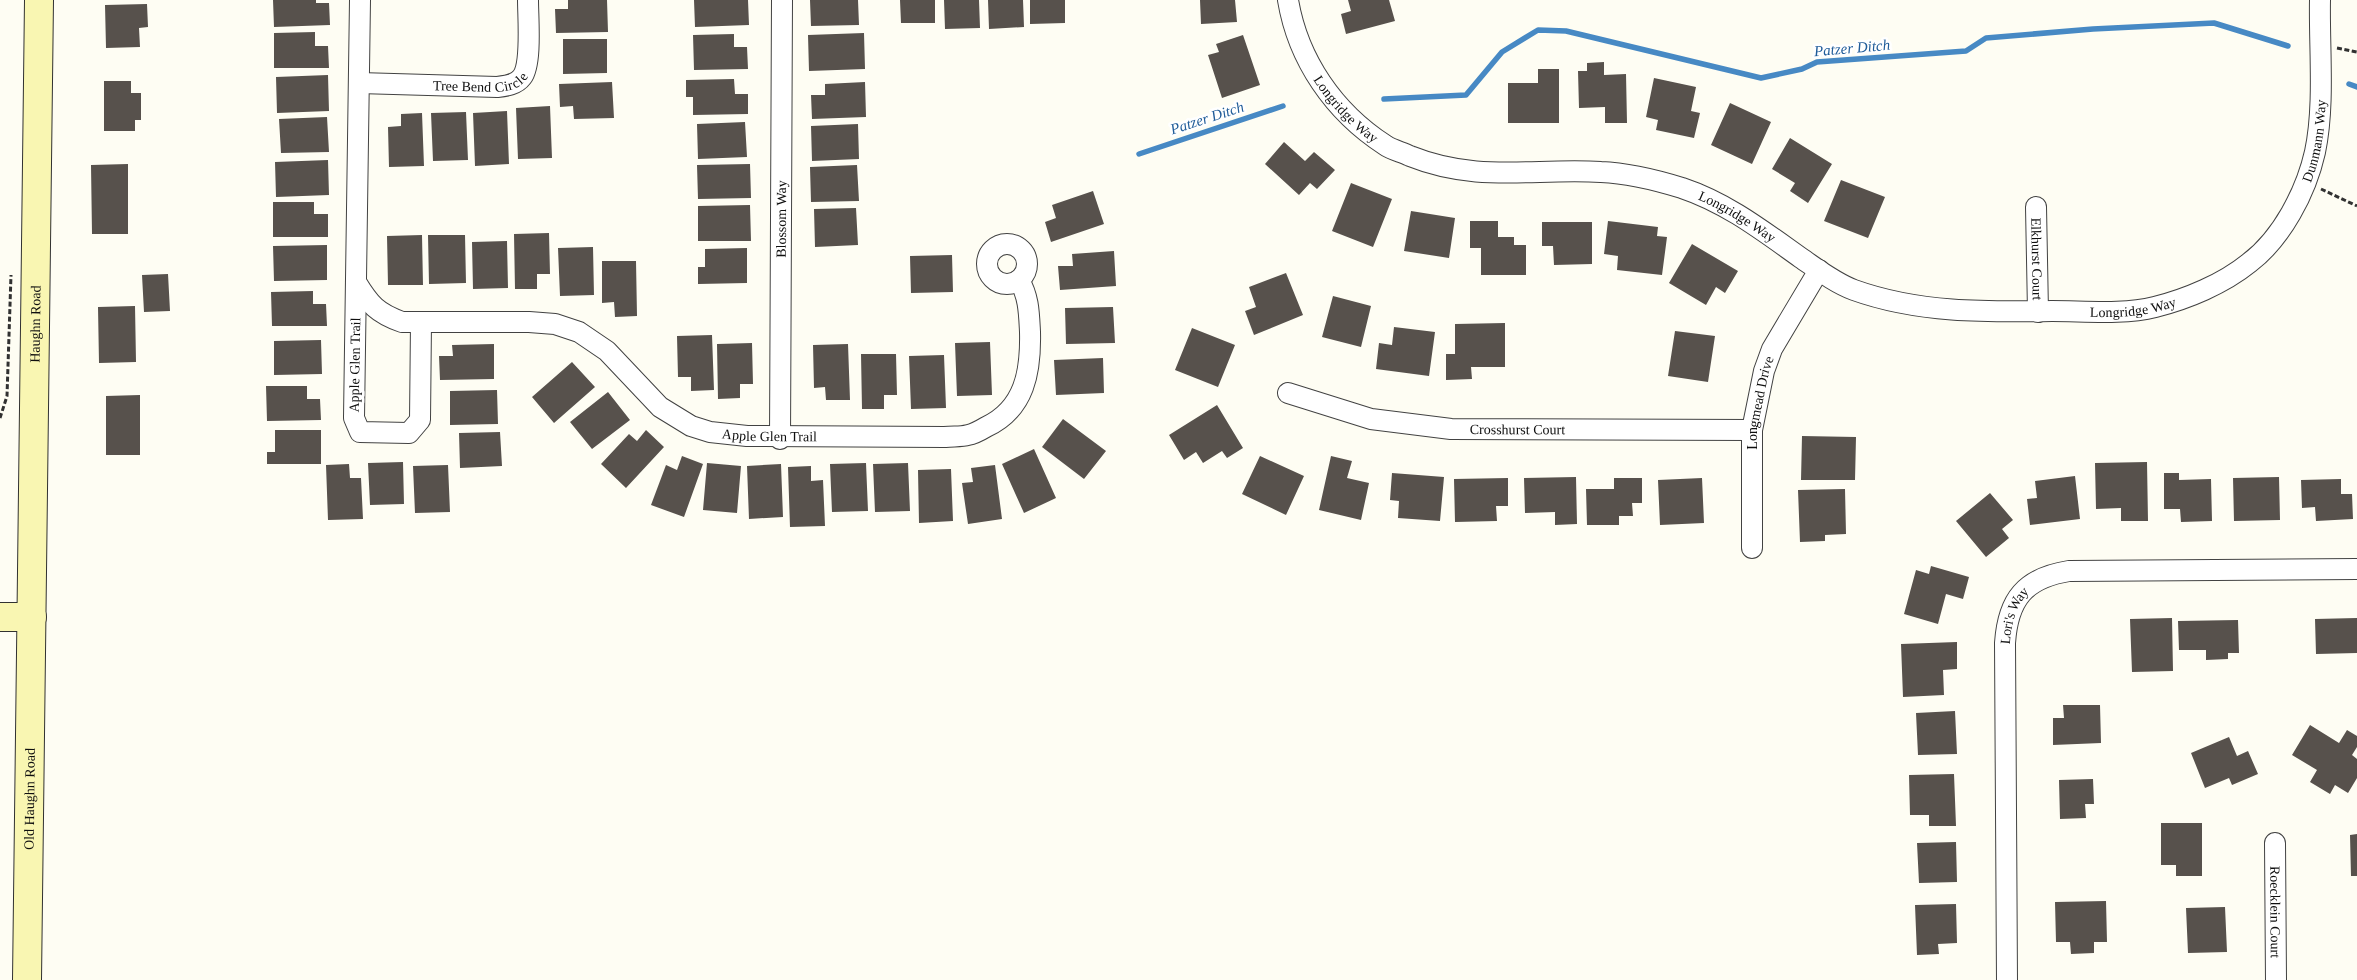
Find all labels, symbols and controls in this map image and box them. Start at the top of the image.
water label: Patzer Ditch [1812,37,1891,59]
street label: Tree Bend Circle [433,69,531,95]
street label: Longridge Way [1311,73,1381,145]
water label: Patzer Ditch [1167,99,1246,138]
street label: Dunmann Way [2299,99,2328,184]
street label: Blossom Way [773,180,789,258]
street label: Longridge Way [1697,188,1779,245]
street label: Elkhurst Court [2029,217,2045,301]
street label: Haughn Road [27,285,43,363]
street label: Longridge Way [2090,294,2178,320]
street label: Apple Glen Trail [347,317,363,413]
street label: Longmead Drive [1745,354,1776,450]
street label: Crosshurst Court [1470,422,1565,437]
street label: Apple Glen Trail [721,426,817,444]
street label: Lori's Way [1997,584,2031,645]
street label: Old Haughn Road [21,748,37,850]
street label: Roecklein Court [2268,866,2283,958]

